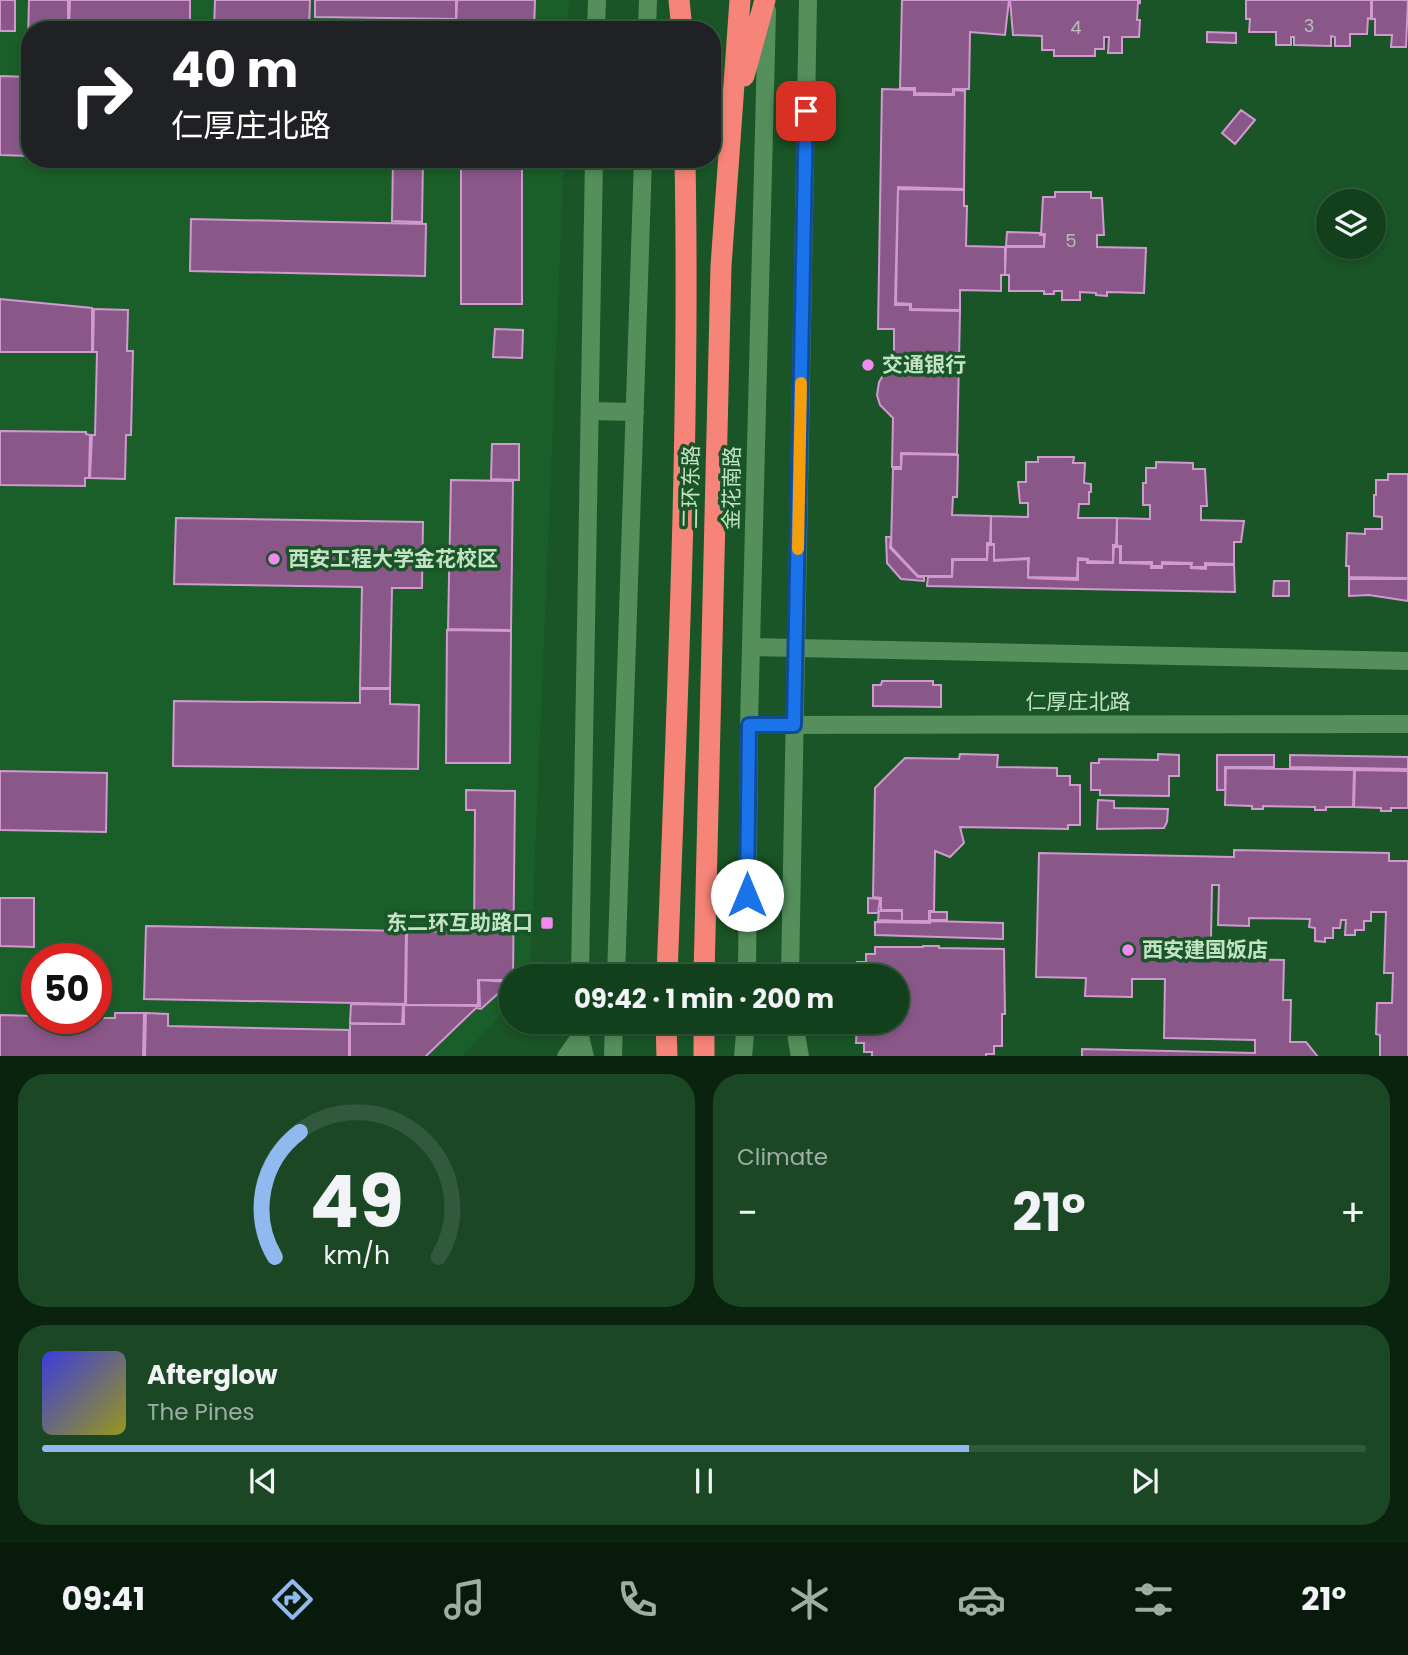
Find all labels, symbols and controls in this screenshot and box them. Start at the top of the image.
house number: 3 [1304,13,1314,38]
house number: 4 [1070,15,1082,40]
text: 40 m [171,36,298,104]
icon: right [56,49,147,140]
pin [776,81,836,141]
icon: arrive [787,92,825,130]
text: 仁厚庄北路 [171,103,331,148]
map controls [1316,189,1386,259]
button: layers [1316,189,1386,259]
house number: 5 [1065,228,1077,253]
place label: 交通银行 [882,350,966,379]
marker: 交通银行 [860,357,876,373]
street label: 二环东路 [675,445,706,529]
street label: 金花南路 [716,446,747,530]
place label: 西安工程大学金花校区 [288,544,498,573]
marker: 西安工程大学金花校区 [266,551,282,567]
street label: 仁厚庄北路 [1026,687,1131,716]
position arrow [710,858,784,932]
place label: 东二环互助路口 [386,908,533,937]
marker: 东二环互助路口 [539,915,555,931]
place label: 西安建国饭店 [1142,935,1268,964]
marker: 西安建国饭店 [1120,942,1136,958]
speed limit sign: 50 [21,943,112,1034]
text: 09:42 · 1 min · 200 m [574,981,834,1017]
text: Climate [737,1141,828,1173]
text: 49 [309,1151,404,1252]
text: 21° [1012,1176,1086,1249]
text: − [737,1186,758,1239]
text: + [1340,1186,1366,1239]
text: km/h [323,1237,390,1272]
text: Afterglow [147,1357,278,1393]
text: The Pines [147,1396,255,1428]
icon: previous [244,1462,282,1500]
icon: pause [685,1462,723,1500]
icon: next [1126,1462,1164,1500]
icon: directions [268,1575,317,1624]
icon: music [440,1575,489,1624]
icon: phone [613,1575,662,1624]
icon: climate [785,1575,834,1624]
icon: car [957,1575,1006,1624]
icon: filters [1129,1575,1178,1624]
text: 09:41 [62,1576,145,1621]
text: 21° [1301,1576,1346,1621]

